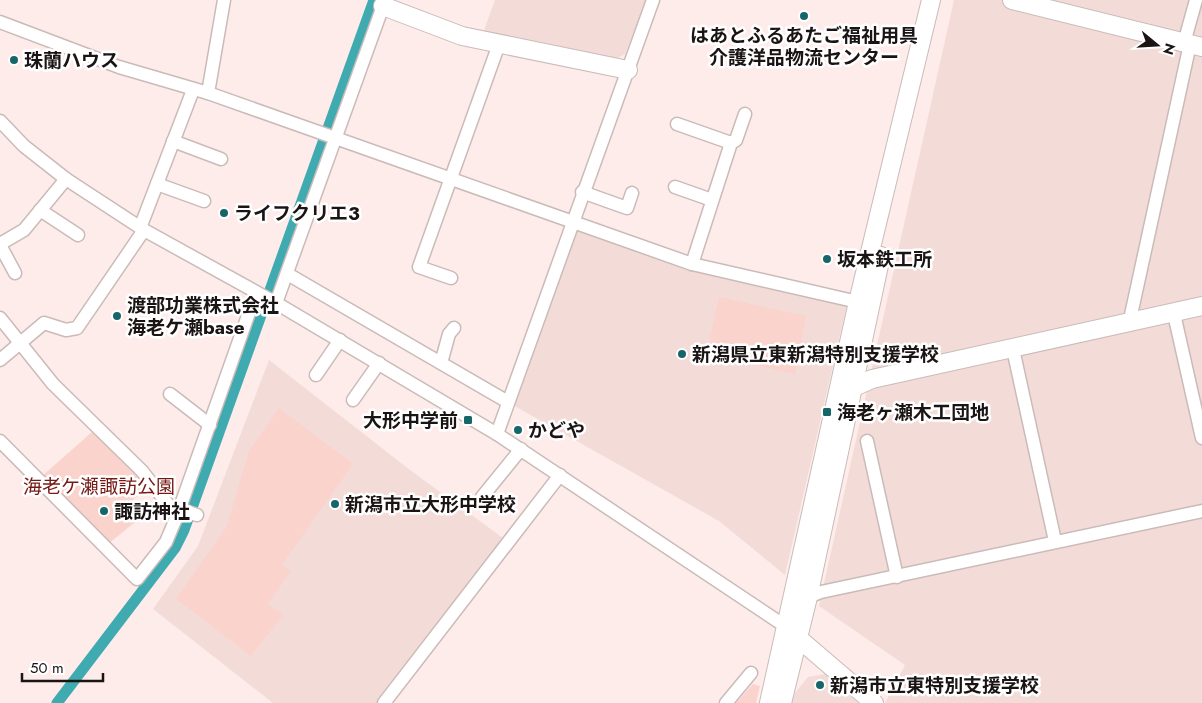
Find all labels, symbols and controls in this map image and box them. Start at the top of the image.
marker: はあとふるあたご福祉用具 介護洋品物流センター [798,10,810,22]
north arrow [1132,20,1182,70]
place label: はあとふるあたご福祉用具 介護洋品物流センター [690,22,918,71]
text: N [1158,41,1181,57]
place label: 珠蘭ハウス [24,47,119,74]
marker: 珠蘭ハウス [8,54,20,66]
place label: ライフクリエ3 [234,200,360,227]
marker: ライフクリエ3 [218,207,230,219]
place label: 坂本鉄工所 [837,246,932,273]
marker: 坂本鉄工所 [821,253,833,265]
place label: 渡部功業株式会社 海老ケ瀬base [127,292,279,341]
marker: 渡部功業株式会社 海老ケ瀬base [111,310,123,322]
place label: 新潟県立東新潟特別支援学校 [692,341,939,368]
marker: 新潟県立東新潟特別支援学校 [676,348,688,360]
place label: 海老ヶ瀬木工団地 [837,399,989,426]
marker: 海老ヶ瀬木工団地 [821,406,833,418]
place label: 大形中学前 [363,407,458,434]
marker: 大形中学前 [462,414,474,426]
place label: かどや [528,417,585,444]
marker: かどや [512,424,524,436]
park label: 海老ケ瀬諏訪公園 [23,473,175,500]
place label: 新潟市立大形中学校 [345,491,516,518]
place label: 諏訪神社 [114,498,190,525]
marker: 新潟市立大形中学校 [329,498,341,510]
marker: 諏訪神社 [98,505,110,517]
scale bar [22,650,104,682]
text: 50 m [30,657,64,679]
place label: 新潟市立東特別支援学校 [830,672,1039,699]
marker: 新潟市立東特別支援学校 [814,679,826,691]

